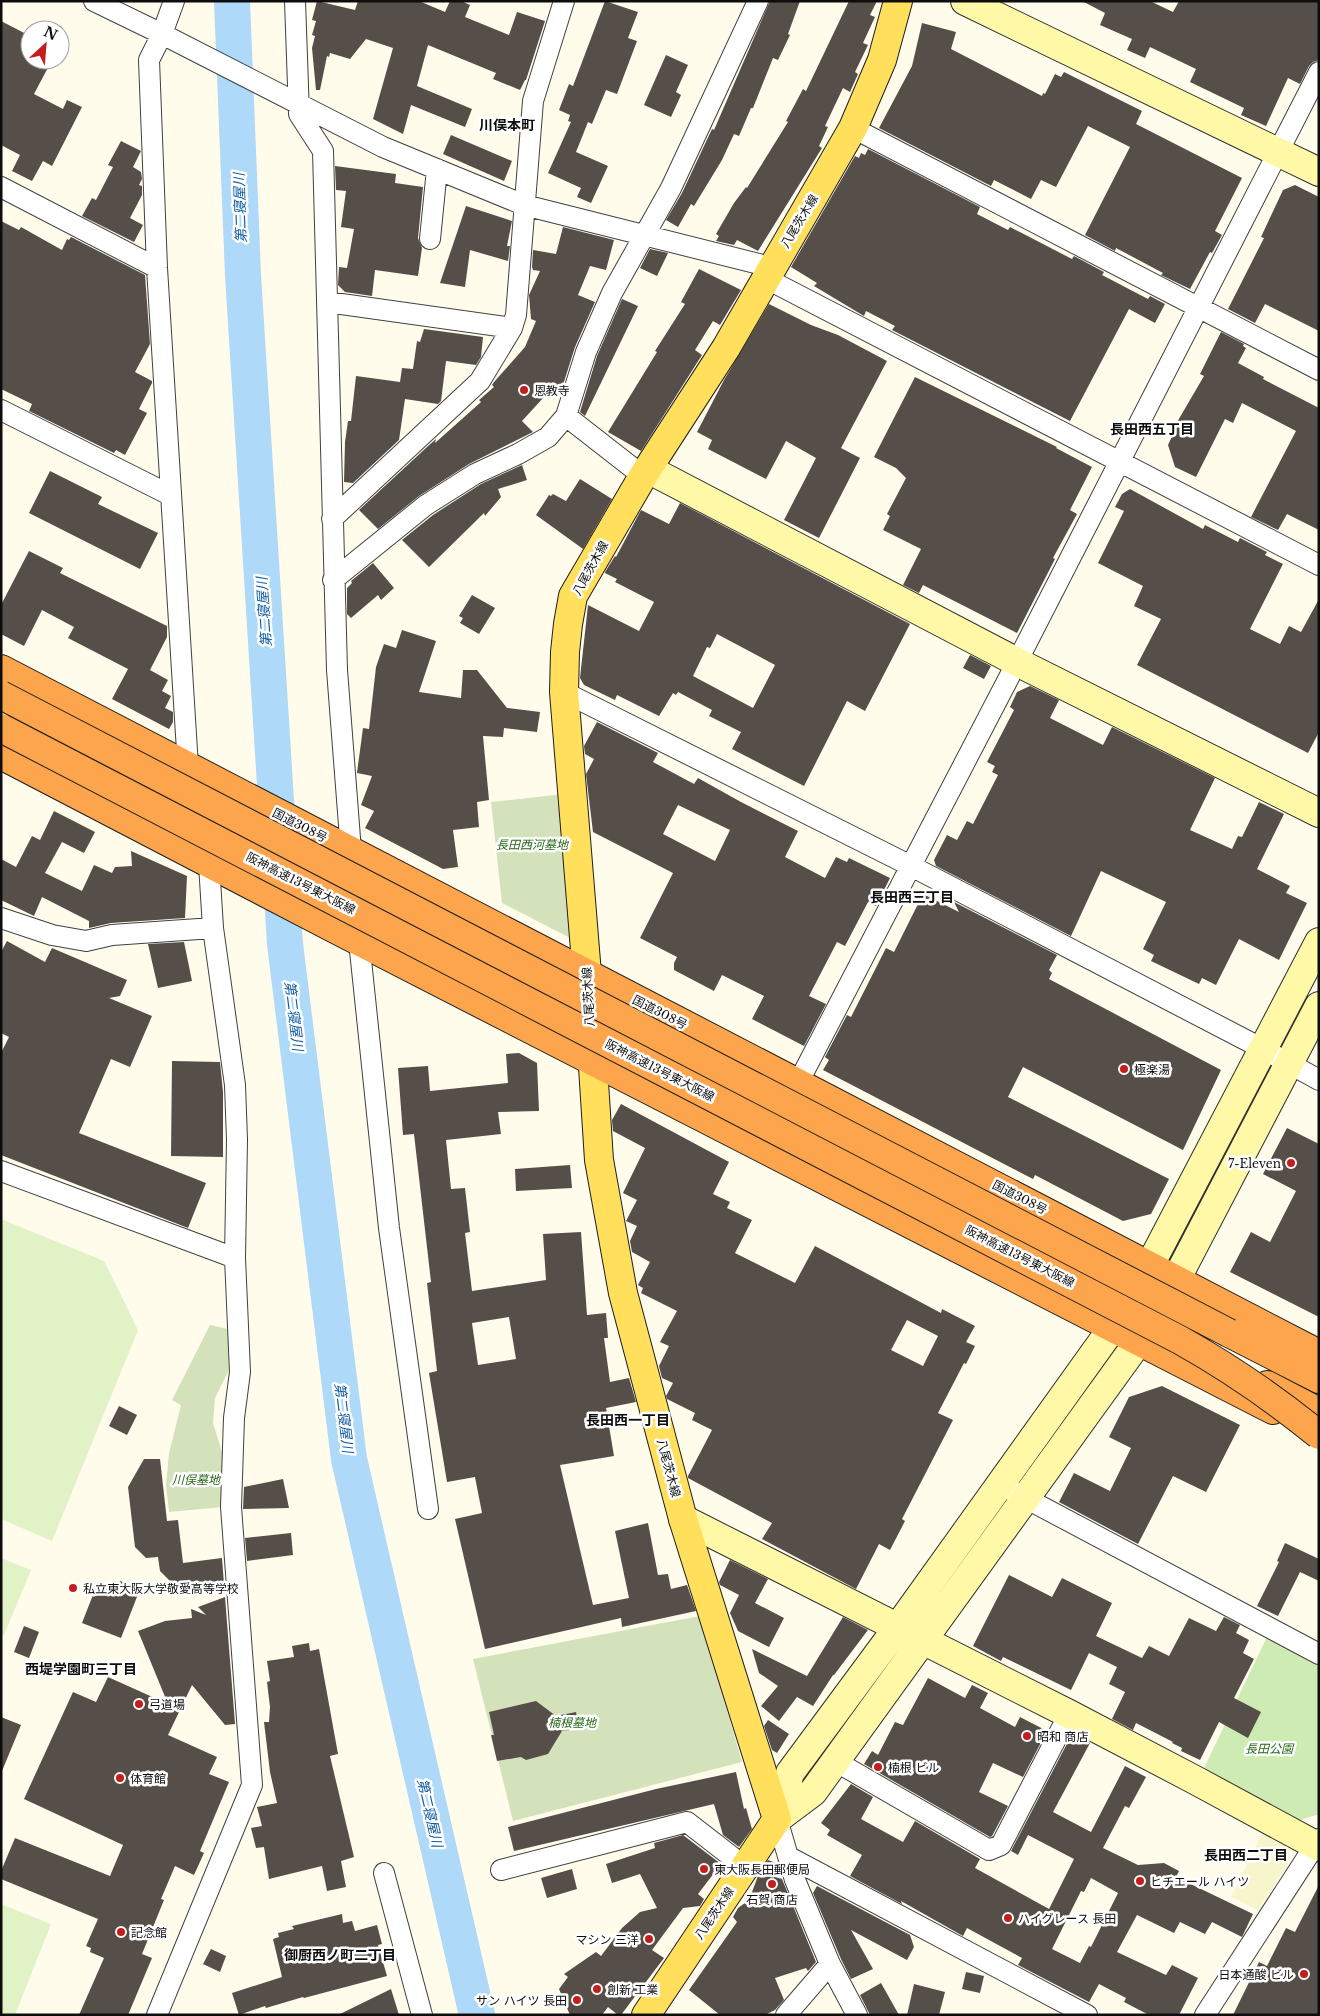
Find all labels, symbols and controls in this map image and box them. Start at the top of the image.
north arrow [20,20,70,70]
text: N [41,22,61,44]
district label: 川俣本町 [479,116,535,134]
water label: 第二寝屋川 [230,171,250,243]
street label: 八尾茨木線 [777,191,821,251]
place label: 恩教寺 [534,383,570,398]
marker: 恩教寺 [518,384,530,396]
district label: 長田西五丁目 [1110,420,1194,438]
street label: 八尾茨木線 [569,538,611,598]
water label: 第二寝屋川 [252,574,275,648]
street label: 国道308号 [270,805,330,845]
park label: 長田西河墓地 [496,837,570,852]
street label: 阪神高速13号東大阪線 [244,849,358,917]
district label: 長田西三丁目 [870,888,954,906]
street label: 八尾茨木線 [579,967,597,1027]
water label: 第二寝屋川 [281,980,307,1054]
street label: 国道308号 [630,992,690,1032]
street label: 阪神高速13号東大阪線 [603,1036,717,1104]
place label: 極楽湯 [1134,1062,1170,1077]
marker: 極楽湯 [1118,1063,1130,1075]
place label: 7-Eleven [1228,1156,1281,1171]
marker: 7-Eleven [1285,1157,1297,1169]
street label: 国道308号 [990,1177,1050,1217]
street label: 阪神高速13号東大阪線 [963,1222,1077,1290]
water label: 第二寝屋川 [331,1382,357,1456]
district label: 長田西一丁目 [586,1411,670,1429]
street label: 八尾茨木線 [654,1437,684,1499]
park label: 川俣墓地 [172,1472,222,1487]
place label: 私立東大阪大学敬愛高等学校 [83,1581,239,1596]
marker: 私立東大阪大学敬愛高等学校 [67,1582,79,1594]
district label: 西堤学園町三丁目 [25,1660,137,1678]
place label: 弓道場 [149,1697,185,1712]
marker: 弓道場 [133,1698,145,1710]
park label: 楠根墓地 [548,1715,598,1730]
place label: 昭和 商店 [1037,1729,1088,1744]
marker: 昭和 商店 [1021,1730,1033,1742]
park label: 長田公園 [1245,1741,1295,1756]
place label: 楠根 ビル [888,1760,939,1775]
marker: 楠根 ビル [872,1761,884,1773]
place label: 体育館 [130,1771,166,1786]
marker: 体育館 [114,1772,126,1784]
water label: 第二寝屋川 [413,1777,447,1851]
district label: 長田西二丁目 [1204,1846,1288,1864]
place label: 東大阪長田郵便局 [714,1862,810,1877]
marker: 東大阪長田郵便局 [698,1863,710,1875]
place label: ヒチエール ハイツ [1150,1874,1249,1889]
marker: ヒチエール ハイツ [1134,1875,1146,1887]
marker: 石賀 商店 [766,1878,778,1890]
street label: 八尾茨木線 [691,1884,737,1942]
place label: 石賀 商店 [746,1892,798,1907]
place label: ハイグレース 長田 [1018,1911,1116,1926]
marker: ハイグレース 長田 [1002,1912,1014,1924]
place label: 記念館 [131,1925,167,1940]
marker: 記念館 [115,1926,127,1938]
place label: マシン 三洋 [576,1932,639,1947]
marker: マシン 三洋 [643,1933,655,1945]
district label: 御厨西ノ町二丁目 [284,1946,396,1964]
place label: 日本通酸 ビル [1219,1967,1294,1982]
marker: 日本通酸 ビル [1298,1968,1310,1980]
place label: 創新 工業 [607,1982,658,1997]
marker: 創新 工業 [591,1983,603,1995]
place label: サン ハイツ 長田 [476,1993,567,2008]
marker: サン ハイツ 長田 [571,1994,583,2006]

